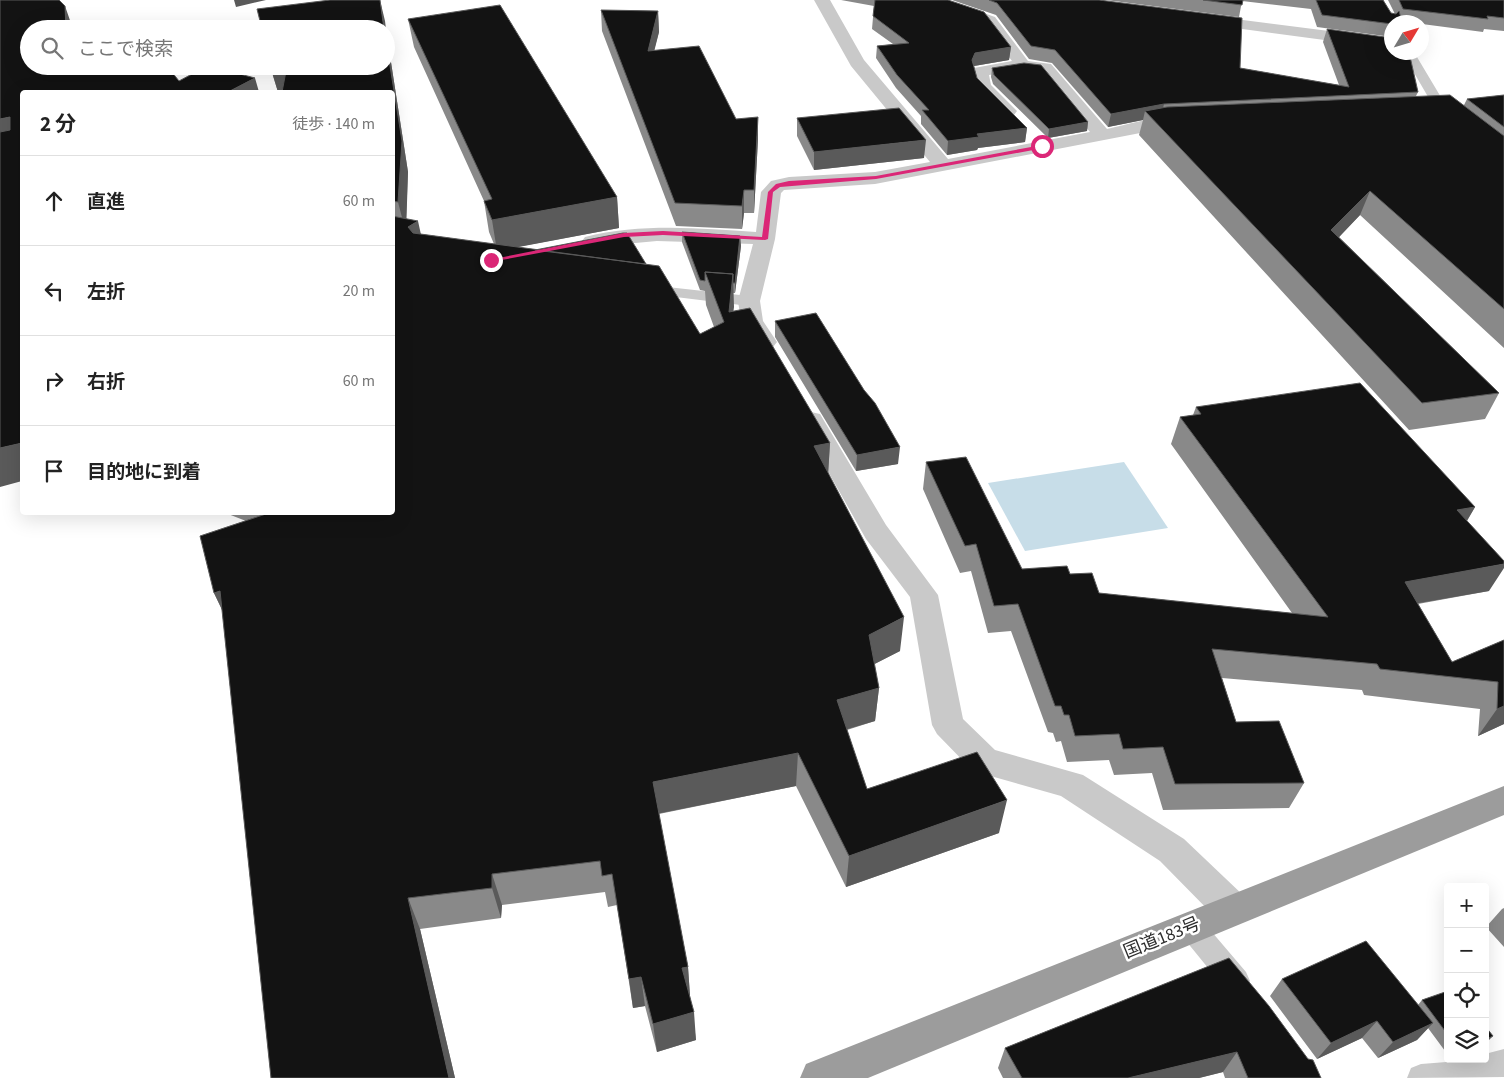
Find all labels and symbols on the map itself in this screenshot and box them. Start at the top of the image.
north arrow [1384,15,1429,60]
route start [1031,135,1054,158]
route end [480,249,503,272]
street label: 国道183号 [1120,911,1204,965]

